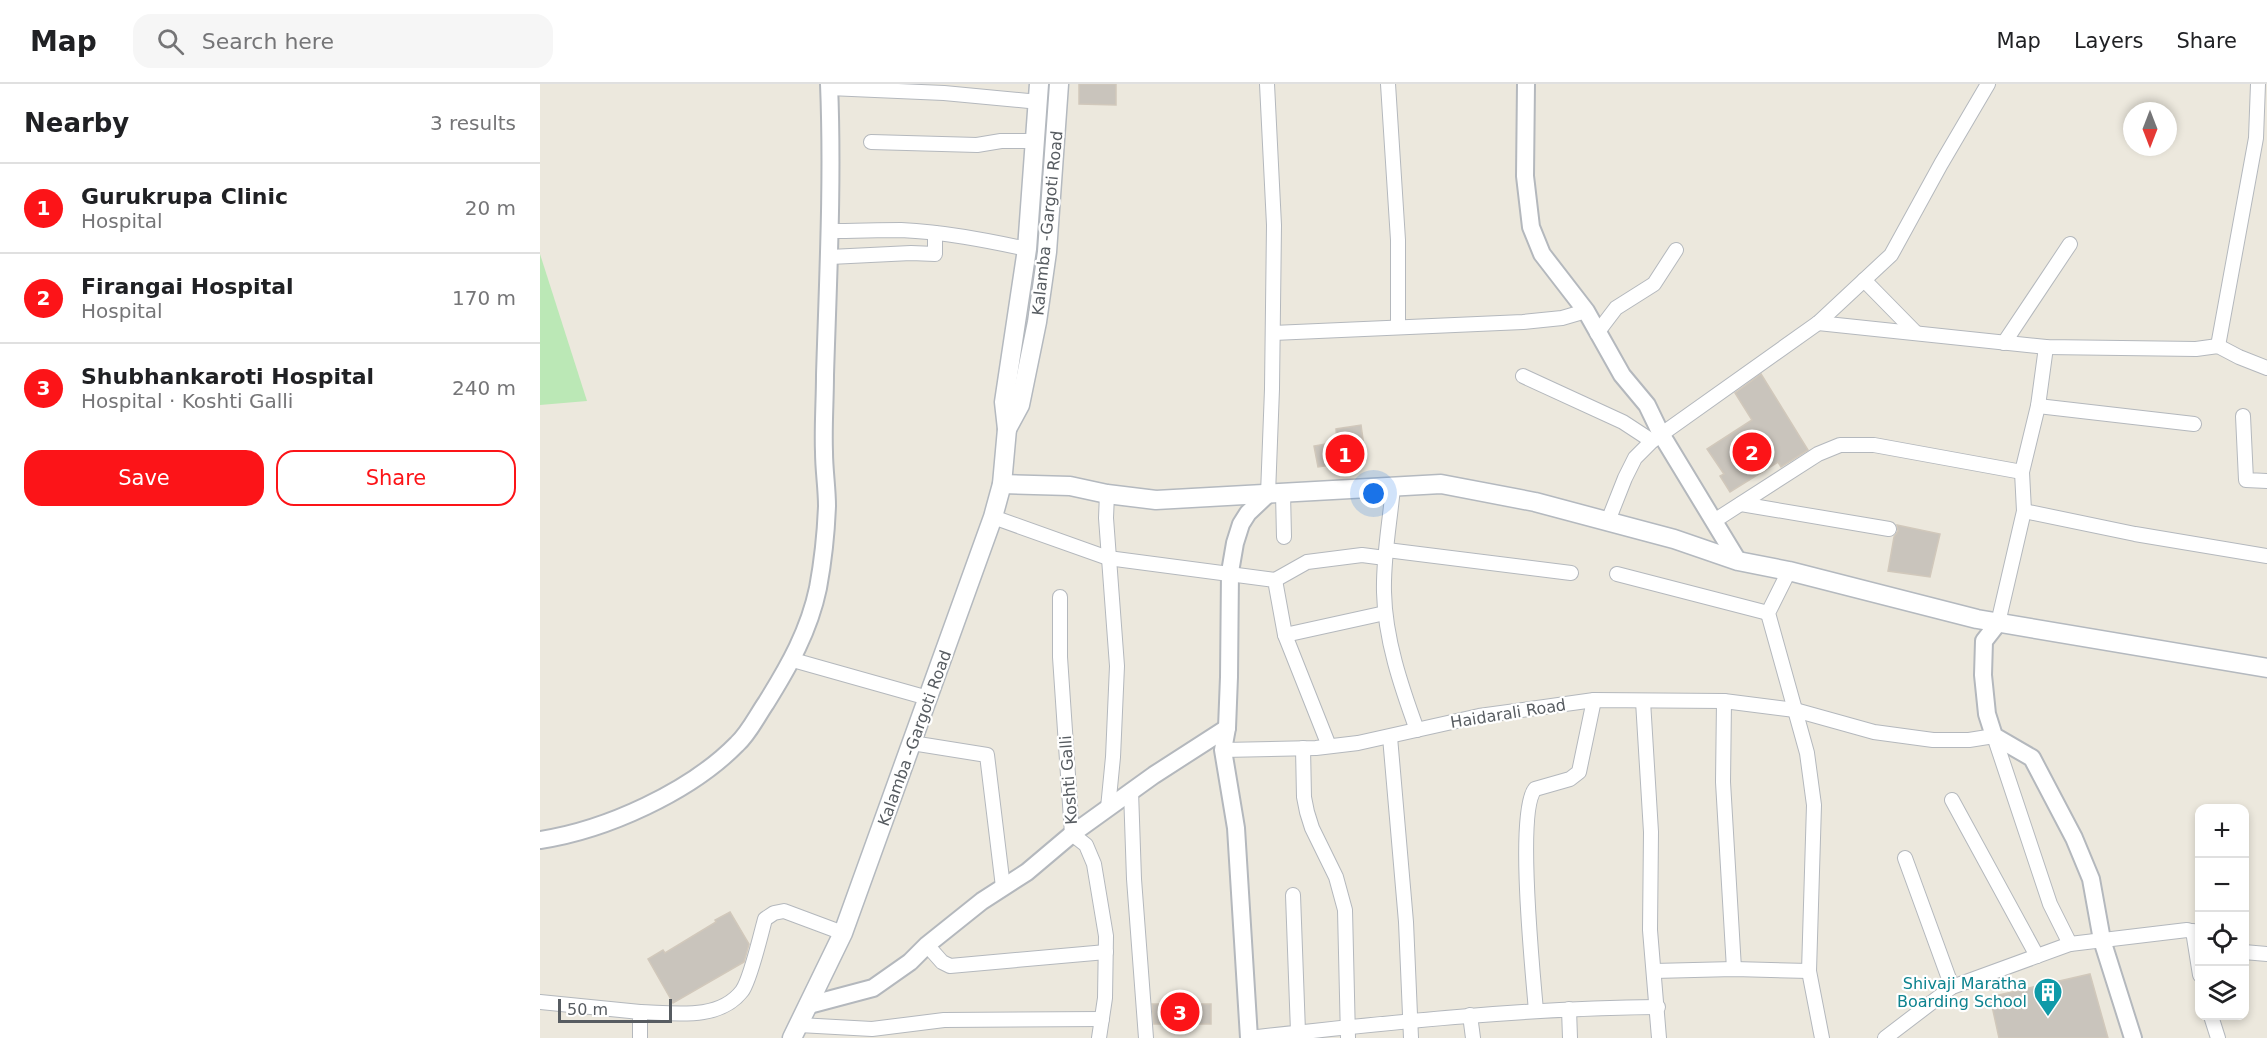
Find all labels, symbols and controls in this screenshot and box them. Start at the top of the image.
search box [133,14,553,68]
text: Map [30,25,97,58]
icon: search [154,25,187,58]
text: Search here [202,29,334,54]
text: Map [1997,29,2041,53]
text: Layers [2074,29,2143,53]
text: Share [2176,29,2237,53]
north arrow [2123,102,2177,156]
text: Nearby [24,108,129,138]
text: 3 results [430,111,516,135]
street label: Kalamba -Gargoti Road [1028,130,1067,316]
text: Gurukrupa Clinic [81,184,288,209]
text: 1 [37,196,50,220]
text: 20 m [465,196,516,220]
text: Hospital [81,209,163,233]
text: Firangai Hospital [81,274,294,299]
text: 2 [37,286,50,310]
text: 170 m [452,286,516,310]
text: Hospital [81,299,163,323]
text: Shubhankaroti Hospital [81,364,374,389]
text: 3 [37,376,50,400]
text: 240 m [452,376,516,400]
text: Hospital · Koshti Galli [81,389,293,413]
pin: 2 [1732,430,1772,475]
pin: 1 [1326,432,1364,476]
button: Save [24,450,264,506]
button: Share [276,450,516,506]
your location [1359,479,1388,508]
street label: Kalamba -Gargoti Road [874,648,955,829]
street label: Haidarali Road [1449,695,1567,732]
street label: Koshti Galli [1056,735,1081,825]
map controls [2195,804,2249,1020]
button: + [2195,804,2249,858]
button: − [2195,858,2249,912]
button: locate [2195,912,2249,966]
button: layers [2195,966,2249,1020]
place label: Shivaji Maratha Boarding School [1897,974,2027,1011]
building icon: Shivaji Maratha Boarding School [2032,976,2064,1018]
pin: 3 [1160,990,1200,1034]
scale bar [558,996,672,1024]
text: 50 m [567,1000,608,1019]

